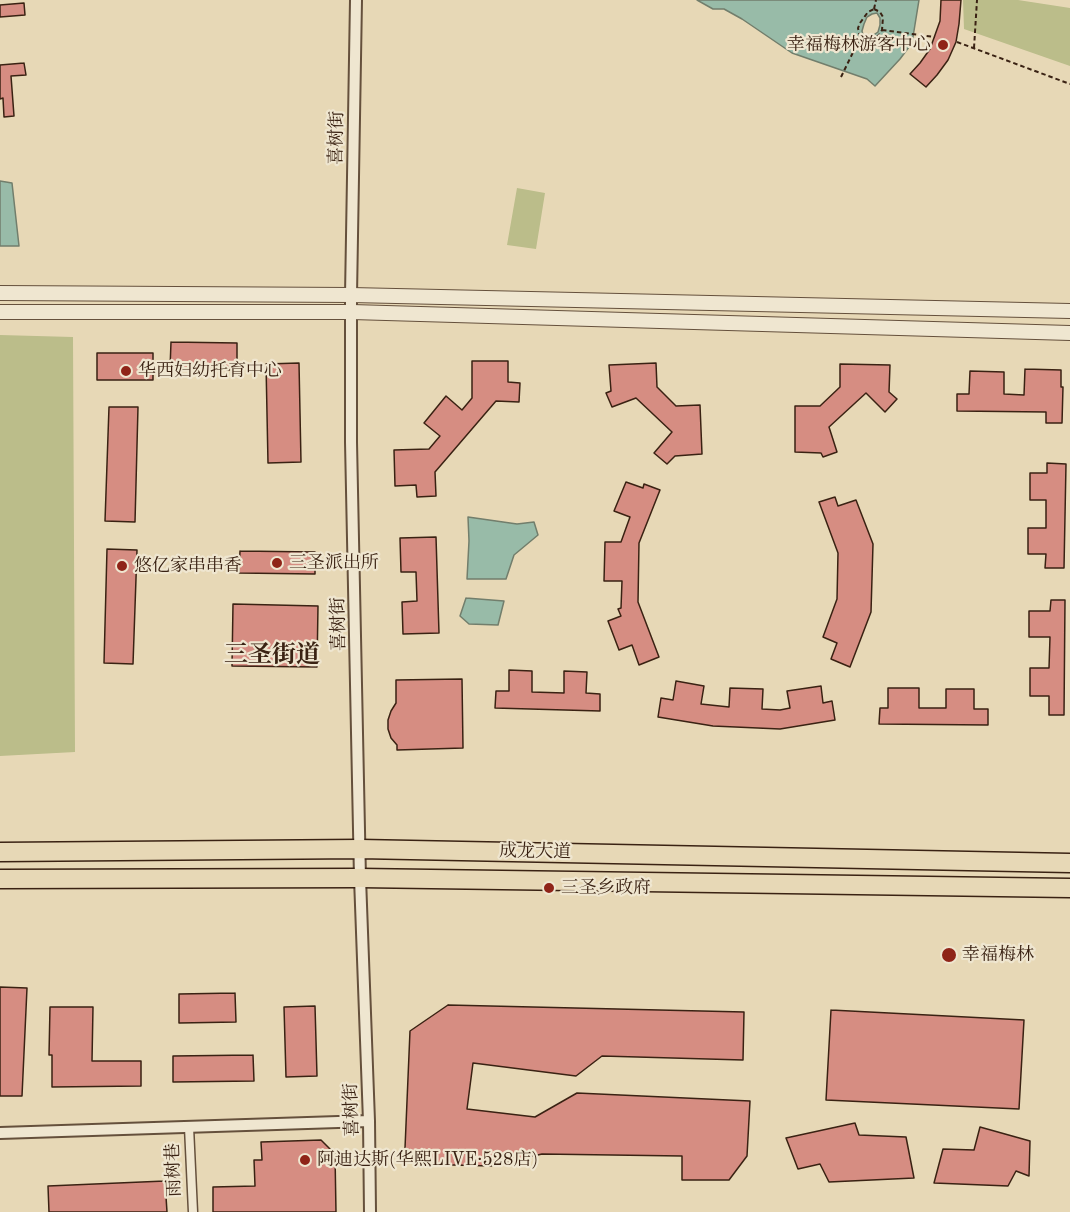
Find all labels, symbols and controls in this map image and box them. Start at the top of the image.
place label: 幸福梅林游客中心 [787,34,931,56]
marker: 幸福梅林游客中心 [936,38,950,52]
street label: 喜树街 [326,111,348,165]
place label: 华西妇幼托育中心 [138,360,282,382]
marker: 华西妇幼托育中心 [119,364,133,378]
place label: 三圣派出所 [289,552,379,574]
place label: 悠亿家串串香 [134,555,242,577]
marker: 三圣派出所 [270,556,284,570]
marker: 悠亿家串串香 [115,559,129,573]
street label: 喜树街 [328,597,350,651]
district label: 三圣街道 [224,642,320,670]
street label: 成龙大道 [499,841,571,863]
place label: 三圣乡政府 [561,877,651,899]
marker: 三圣乡政府 [542,881,556,895]
place label: 幸福梅林 [962,944,1034,966]
marker: 幸福梅林 [940,946,958,964]
street label: 喜树街 [340,1083,364,1137]
street label: 雨树巷 [162,1143,186,1197]
place label: 阿迪达斯(华熙LIVE·528店) [317,1149,538,1171]
marker: 阿迪达斯(华熙LIVE·528店) [298,1153,312,1167]

